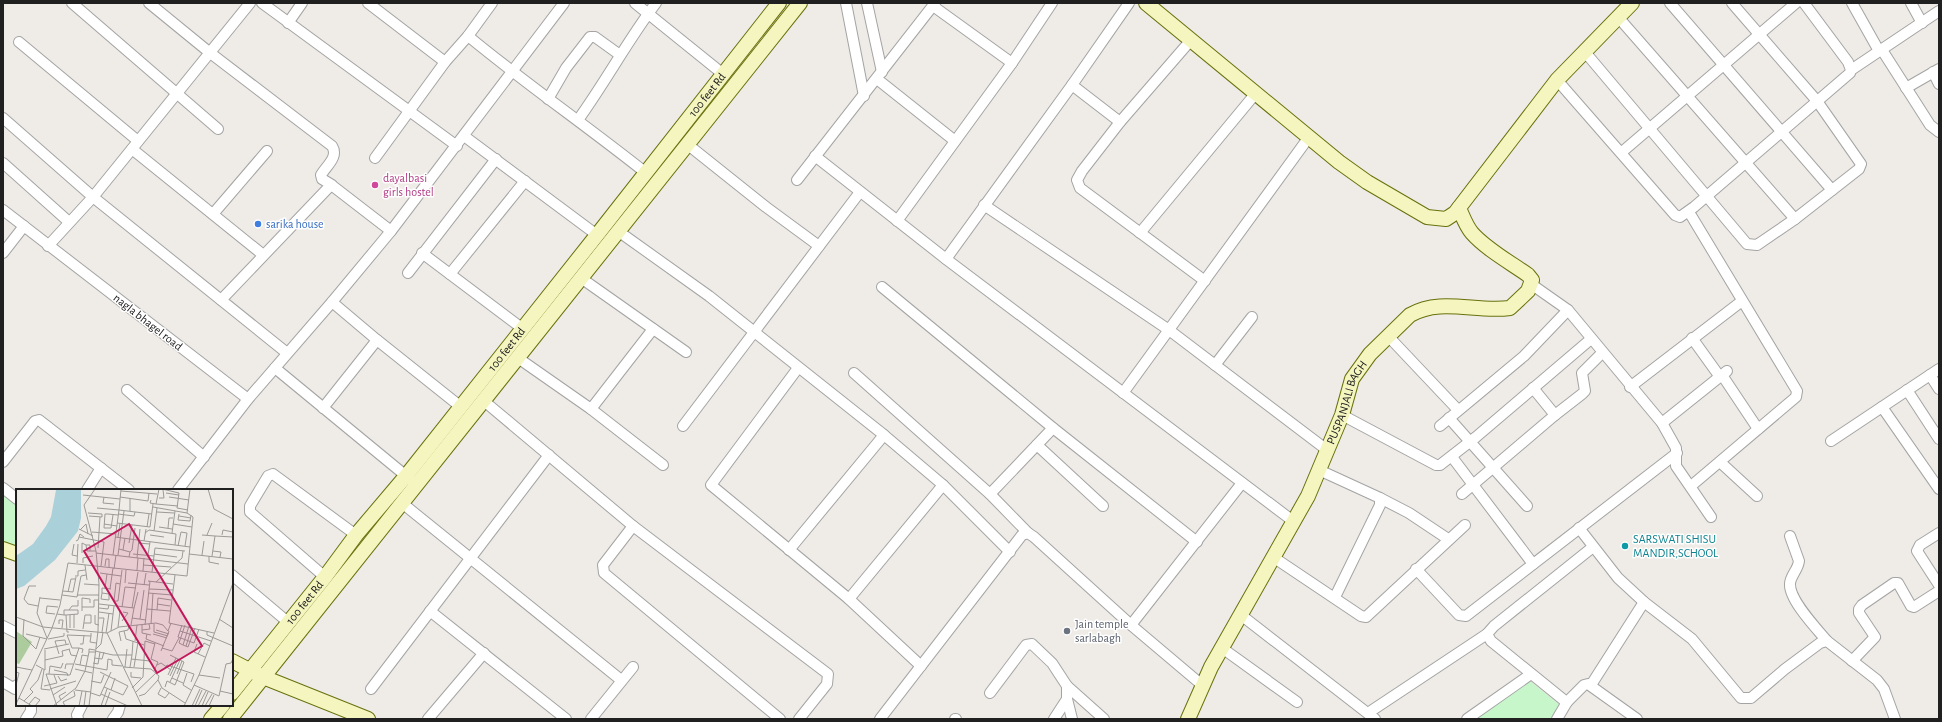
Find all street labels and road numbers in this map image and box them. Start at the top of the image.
street label: 100 feet Rd [686,71,728,119]
street label: nagla bhagel road [111,291,185,353]
street label: 100 feet Rd [486,325,527,373]
street label: PUSPANJALI BAGH [1324,358,1369,446]
street label: 100 feet Rd [284,579,325,626]

